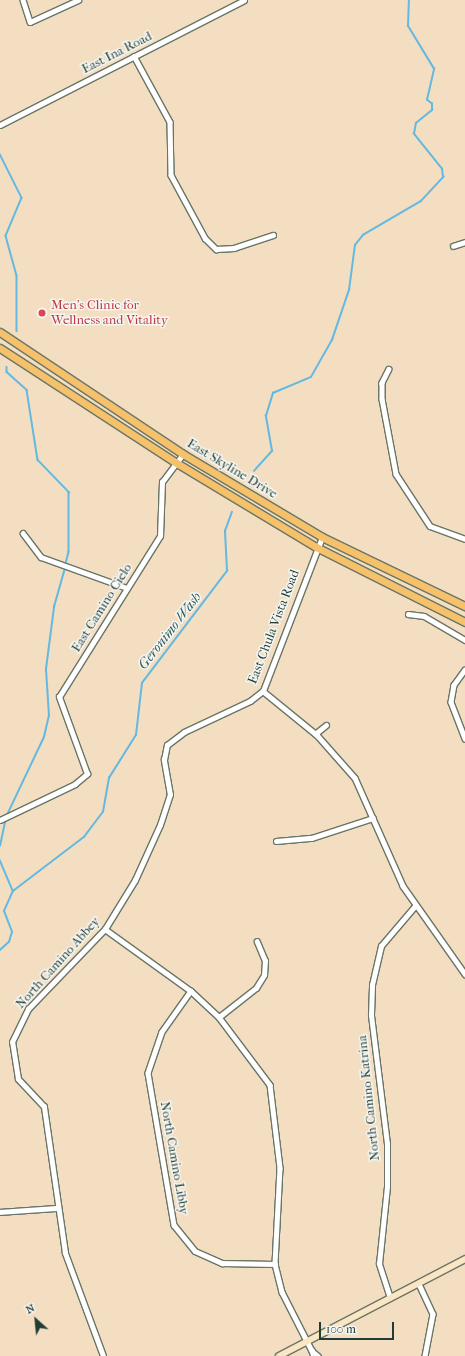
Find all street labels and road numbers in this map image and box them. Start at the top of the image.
street label: East Ina Road [79,29,155,77]
street label: East Skyline Drive [184,436,280,502]
street label: East Camino Cielo [69,561,135,655]
street label: East Chula Vista Road [245,568,303,686]
street label: North Camino Abbey [13,914,103,1012]
street label: North Camino Katrina [355,1035,383,1161]
street label: North Camino Libby [156,1100,192,1216]

